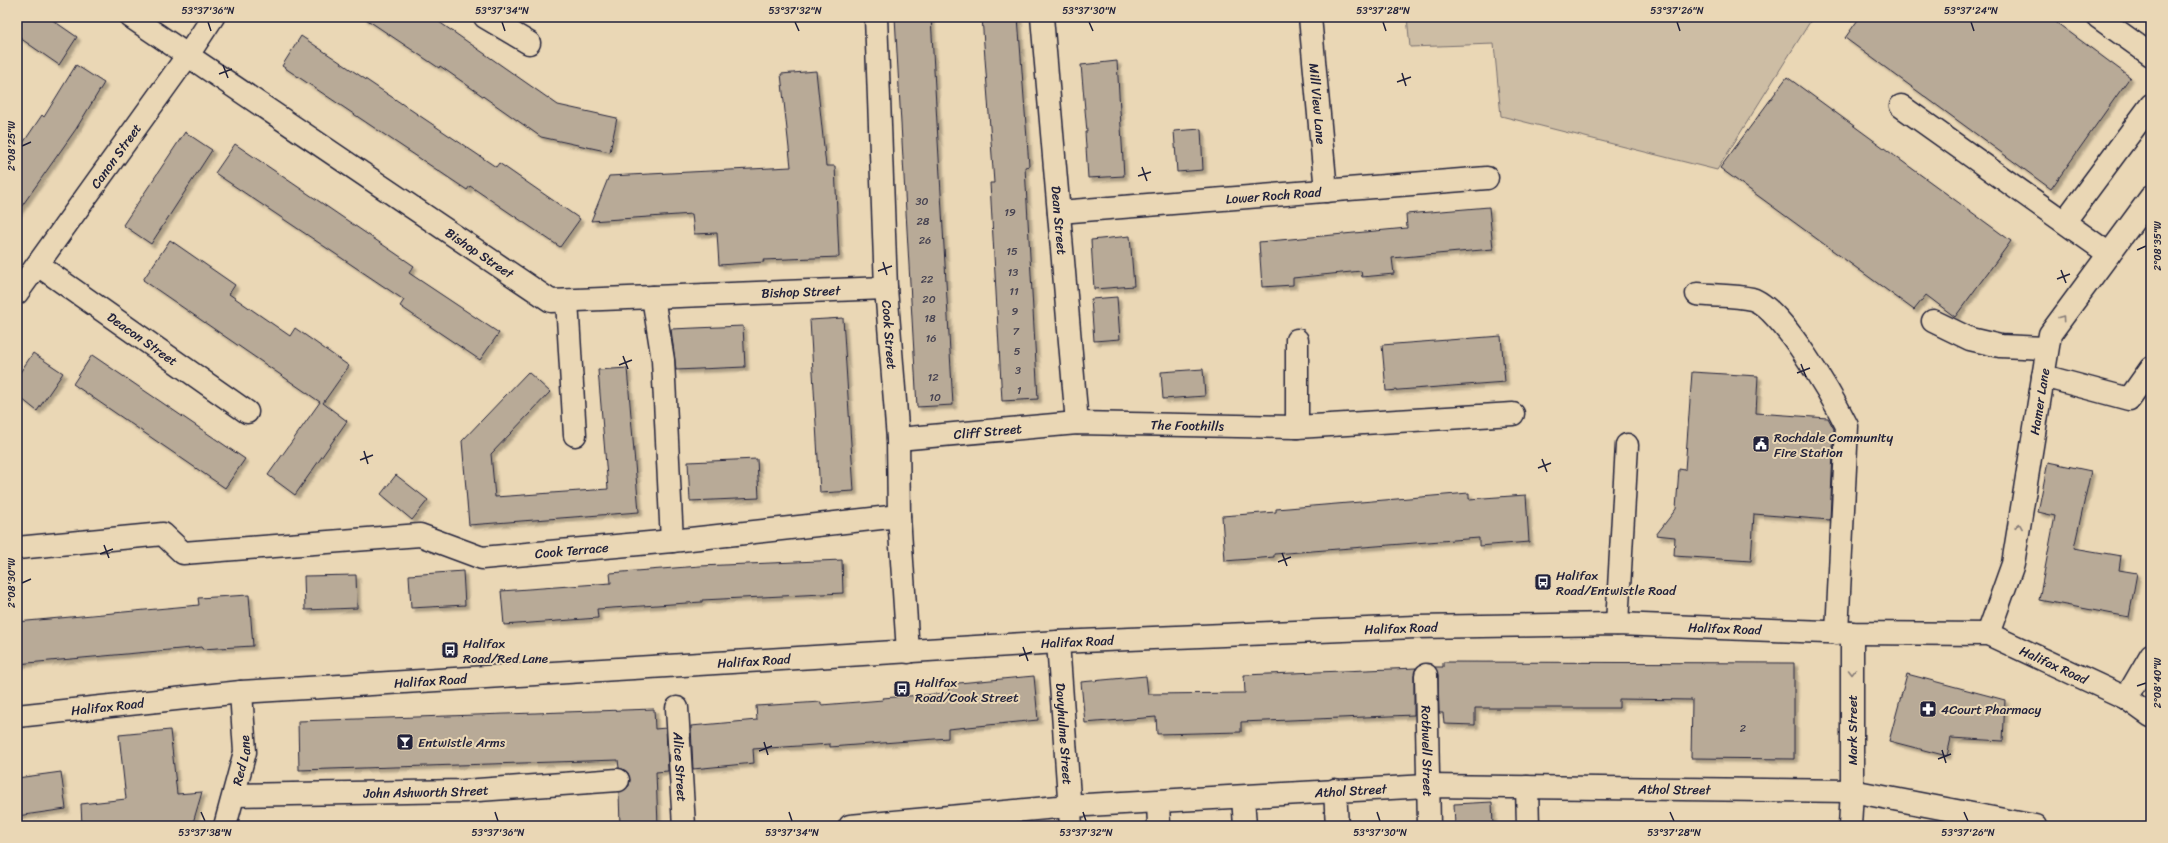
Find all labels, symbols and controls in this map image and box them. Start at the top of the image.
text: 53°37'36"N [181,2,235,20]
text: 53°37'34"N [475,2,529,20]
text: 53°37'32"N [768,2,822,20]
text: 53°37'30"N [1062,2,1116,20]
text: 53°37'28"N [1356,2,1410,20]
text: 53°37'26"N [1650,2,1704,20]
text: 53°37'24"N [1944,2,1998,20]
street label: Mill View Lane [1302,62,1333,146]
street label: Canon Street [84,118,148,194]
text: 2°08'25"W [3,121,21,171]
street label: Lower Roch Road [1225,180,1323,211]
street label: Dean Street [1045,185,1073,256]
house number: 30 [916,192,929,211]
house number: 19 [1004,203,1016,222]
house number: 28 [917,212,930,231]
text: 2°08'35"W [2149,221,2167,271]
street label: Bishop Street [440,222,519,285]
house number: 26 [919,231,931,250]
house number: 15 [1006,242,1018,261]
house number: 13 [1008,263,1018,282]
house number: 22 [921,270,934,289]
street label: Bishop Street [761,279,841,305]
house number: 11 [1009,282,1019,301]
house number: 20 [922,290,936,309]
street label: Cook Street [875,299,903,371]
house number: 9 [1012,302,1019,321]
street label: Deacon Street [102,306,183,372]
house number: 18 [924,309,936,328]
one-way arrow [2057,315,2064,322]
house number: 7 [1013,322,1020,341]
house number: 16 [926,329,936,348]
house number: 5 [1014,342,1021,361]
house number: 3 [1015,361,1021,380]
street label: Hamer Lane [2023,366,2056,437]
house number: 12 [927,368,939,387]
house number: 1 [1017,381,1022,400]
house number: 10 [929,388,941,407]
street label: The Foothills [1150,413,1225,438]
street label: Cliff Street [953,417,1023,446]
place label: Rochdale Community Fire Station [1774,426,1893,464]
public building icon: Rochdale Community Fire Station [1751,434,1771,454]
one-way arrow [2014,523,2023,529]
street label: Cook Terrace [534,536,610,565]
text: 2°08'30"W [3,558,21,608]
place label: Halifax Road/Entwistle Road [1556,564,1677,602]
bus stop icon: Halifax Road/Entwistle Road [1533,572,1553,592]
street label: Halifax Road [1364,616,1439,641]
street label: Halifax Road [1688,616,1763,642]
street label: Halifax Road [1040,629,1115,655]
place label: Halifax Road/Red Lane [463,632,548,670]
street label: Halifax Road [2016,639,2093,691]
bus stop icon: Halifax Road/Red Lane [440,640,460,660]
street label: Halifax Road [717,647,792,675]
text: 2°08'40"W [2149,657,2167,708]
street label: Halifax Road [393,667,469,695]
one-way arrow [1848,669,1856,675]
place label: Halifax Road/Cook Street [915,671,1019,709]
bus stop icon: Halifax Road/Cook Street [892,679,912,699]
street label: Davyhulme Street [1049,682,1079,786]
street label: Halifax Road [70,691,146,722]
street label: Mark Street [1841,694,1864,765]
place label: 4Court Pharmacy [1941,698,2041,721]
pharmacy icon: 4Court Pharmacy [1918,699,1938,719]
street label: Rothwell Street [1415,705,1439,797]
house number: 2 [1740,719,1747,738]
street label: Alice Street [666,730,694,803]
place label: Entwistle Arms [418,731,506,754]
bar icon: Entwistle Arms [395,732,415,752]
street label: Red Lane [226,735,257,788]
street label: Athol Street [1313,777,1388,804]
street label: Athol Street [1637,777,1711,801]
street label: John Ashworth Street [362,778,490,805]
text: 53°37'38"N [178,824,232,842]
text: 53°37'36"N [471,824,525,842]
text: 53°37'34"N [765,824,819,842]
text: 53°37'32"N [1059,824,1113,842]
text: 53°37'30"N [1353,824,1407,842]
text: 53°37'28"N [1647,824,1701,842]
text: 53°37'26"N [1941,824,1995,842]

